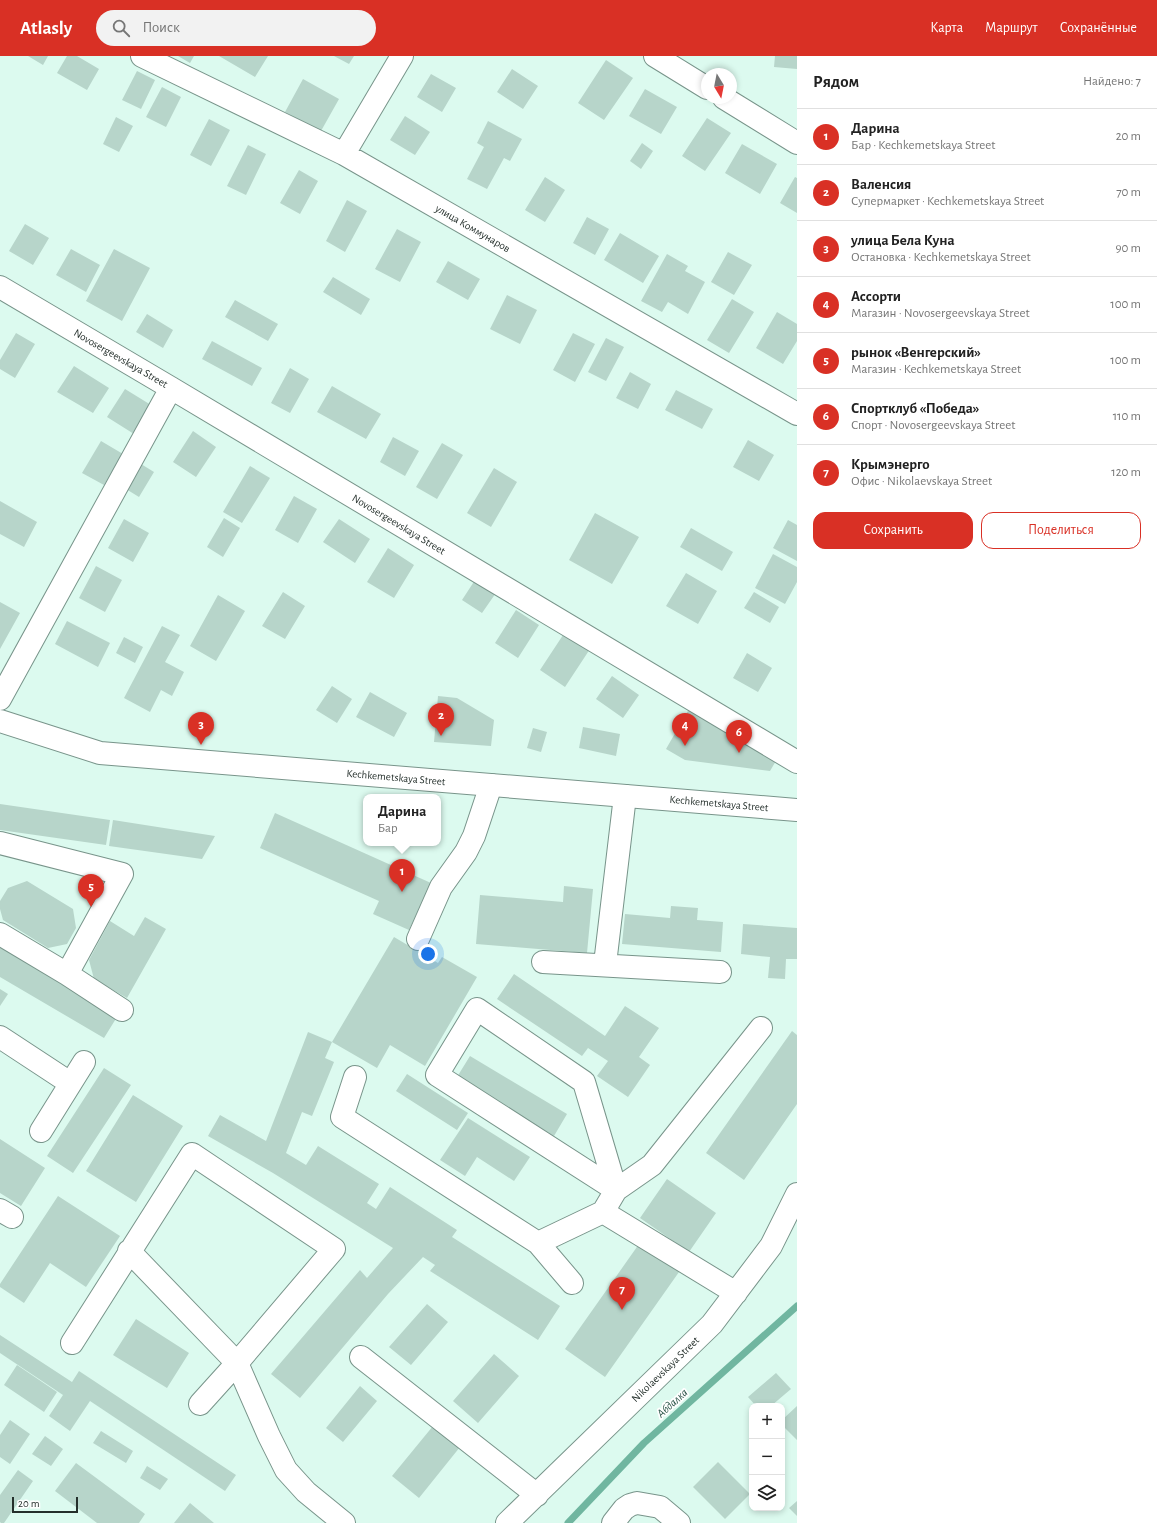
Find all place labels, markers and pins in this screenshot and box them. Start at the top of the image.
pin: 2 [428,703,454,736]
pin: 3 [188,712,214,745]
pin: 4 [672,713,698,746]
pin: 6 [726,720,752,753]
pin: 1 [389,859,415,892]
pin: 5 [78,874,104,907]
pin: 7 [609,1277,635,1310]

